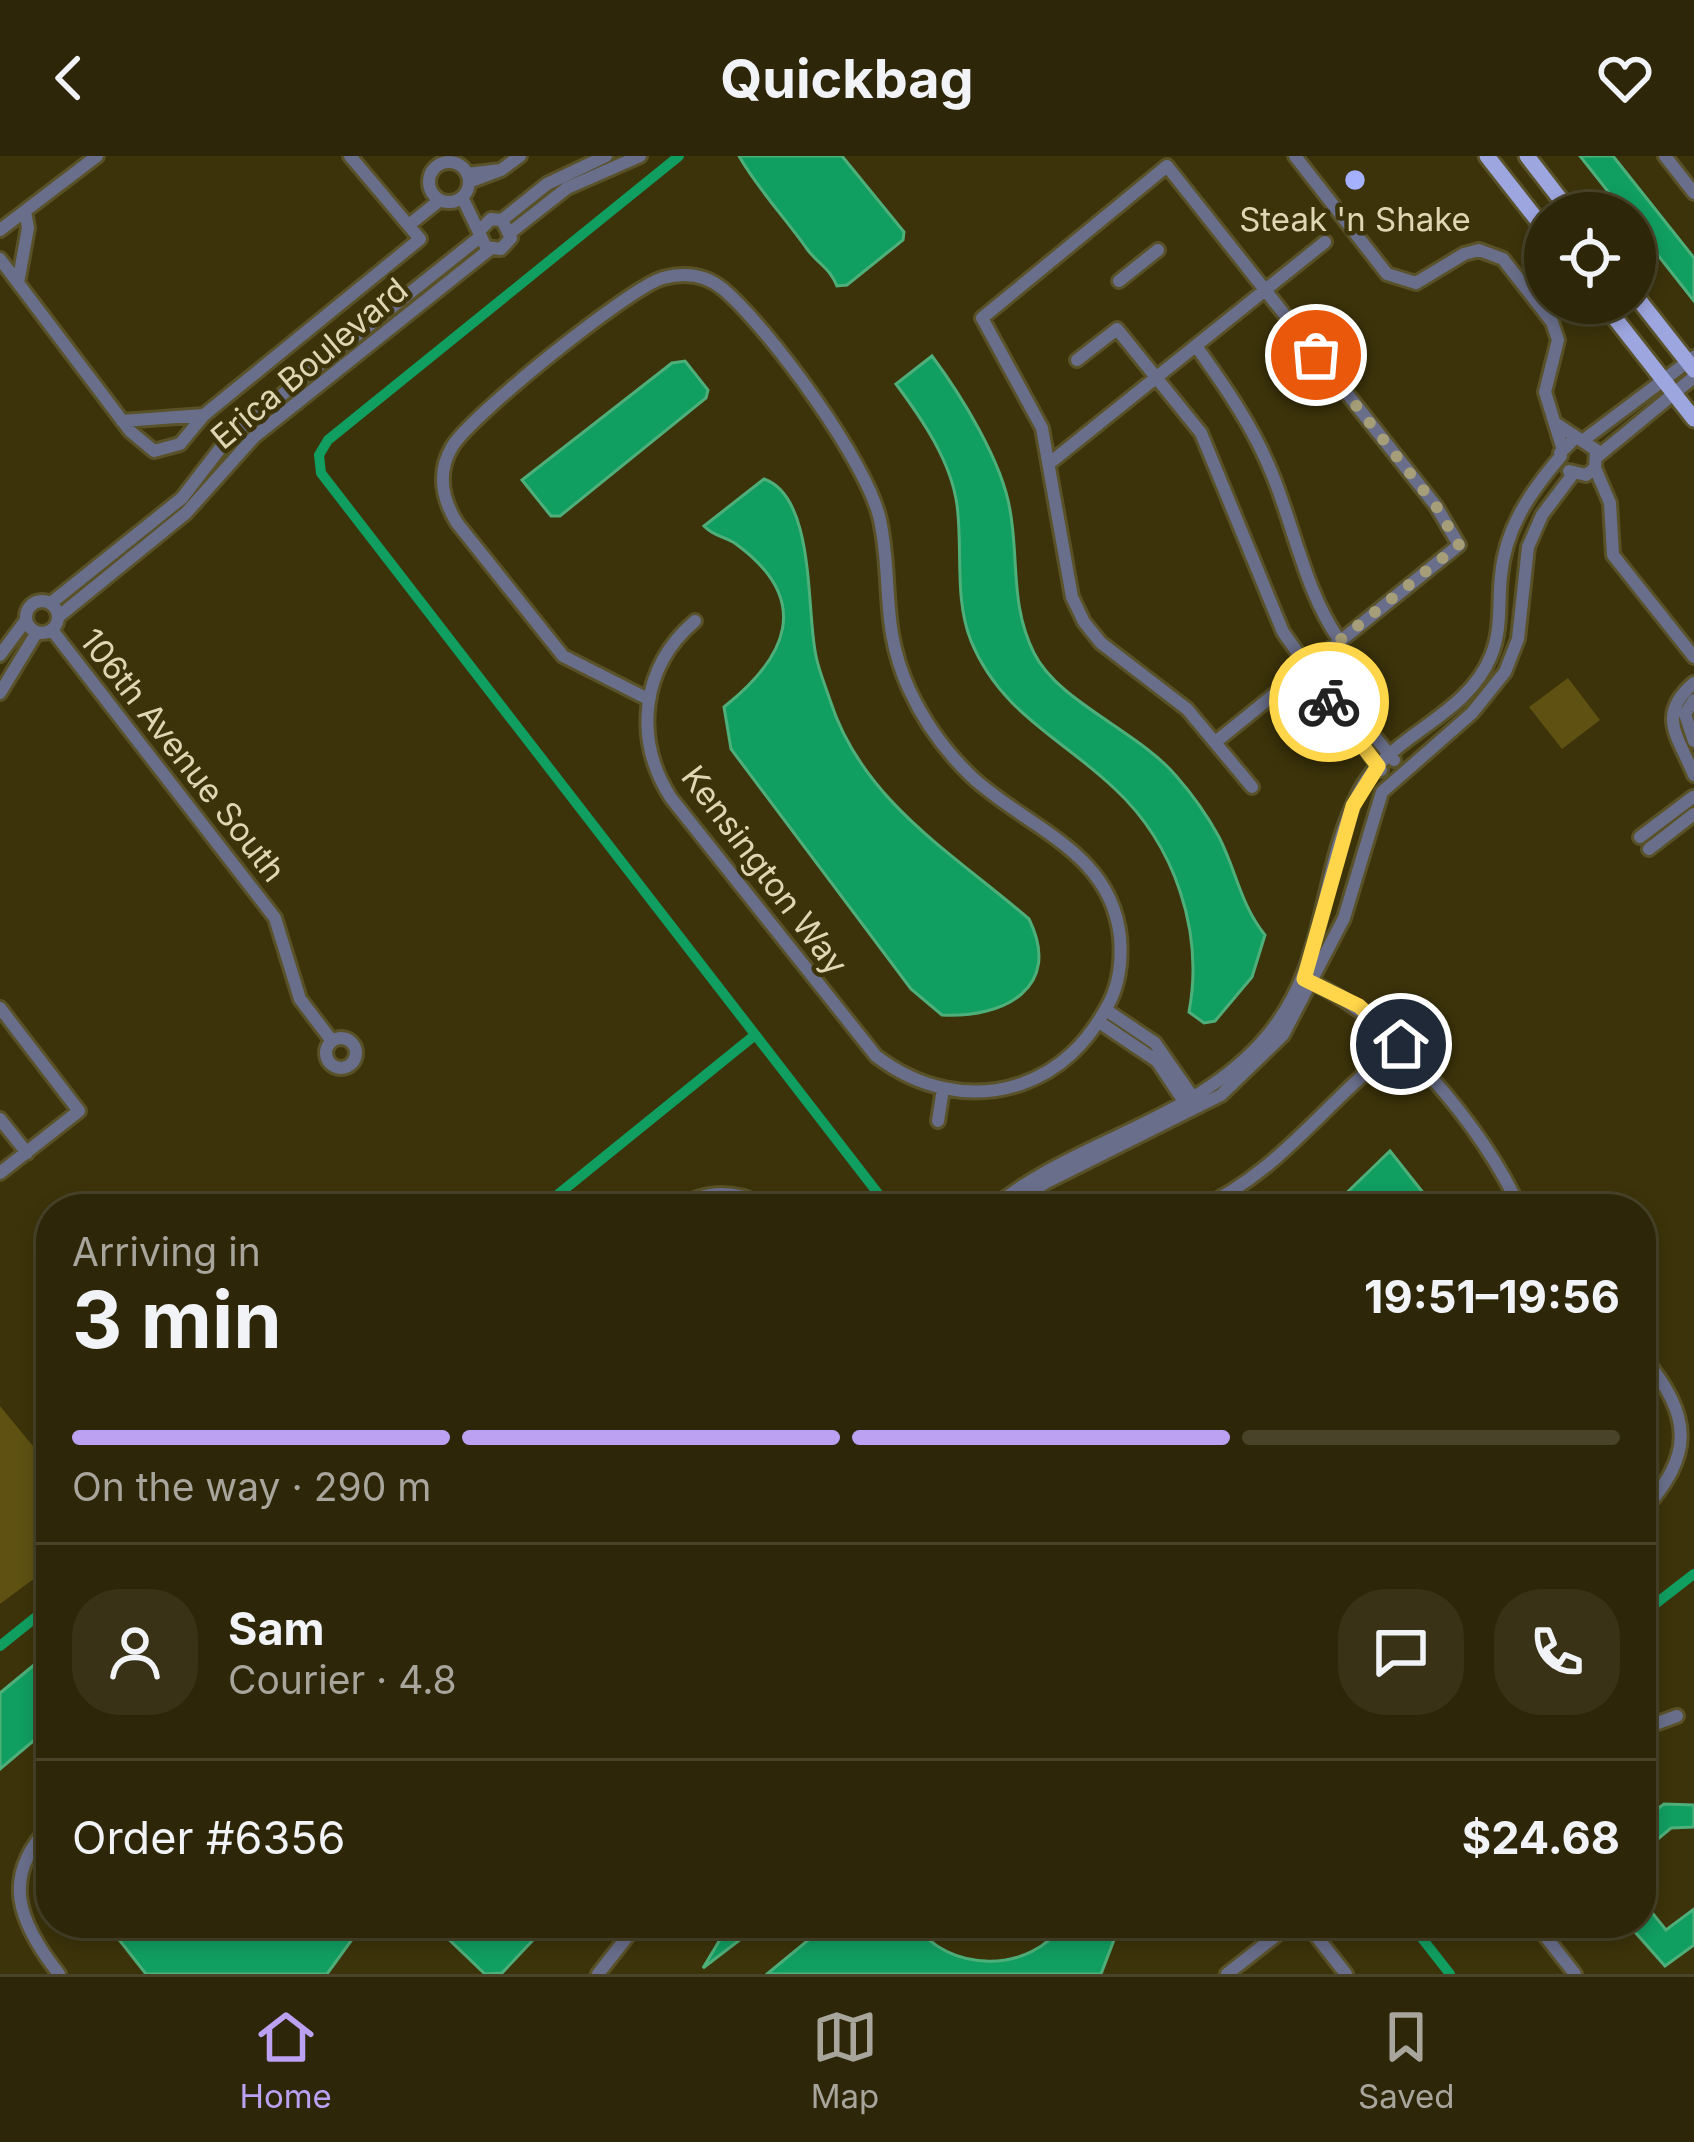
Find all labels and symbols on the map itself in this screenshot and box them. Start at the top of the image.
marker: Steak 'n Shake [1342,167,1368,193]
place label: Steak 'n Shake [1239,199,1471,239]
street label: Erica Boulevard [203,269,415,457]
pin [1265,304,1367,406]
street label: 106th Avenue South [72,620,294,890]
courier [1269,642,1389,762]
street label: Kensington Way [673,758,857,982]
pin [1350,993,1452,1095]

